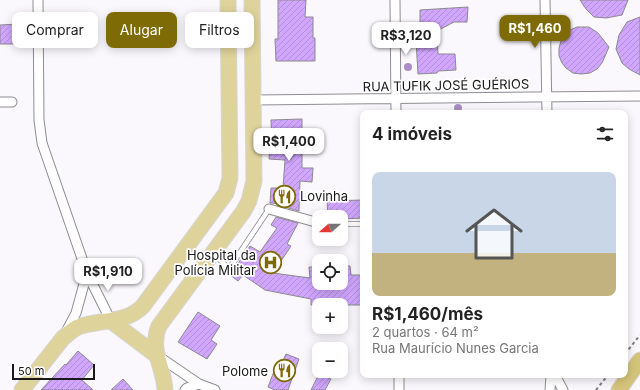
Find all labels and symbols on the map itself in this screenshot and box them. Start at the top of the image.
pin: R$1,460 [498,15,572,49]
pin: R$3,120 [369,22,443,56]
street label: RUA TUFIK JOSÉ GUÉRIOS [363,76,529,94]
pin: R$1,400 [252,128,326,162]
restaurant icon: Lovinha [272,183,298,209]
place label: Lovinha [300,188,348,204]
north arrow [312,210,348,246]
place label: Hospital da Polícia Militar [174,247,256,278]
hospital icon: Hospital da Polícia Militar [258,249,284,275]
pin: R$1,910 [71,258,145,292]
restaurant icon: Polome [271,358,297,384]
scale bar [12,362,95,381]
place label: Polome [222,363,268,379]

